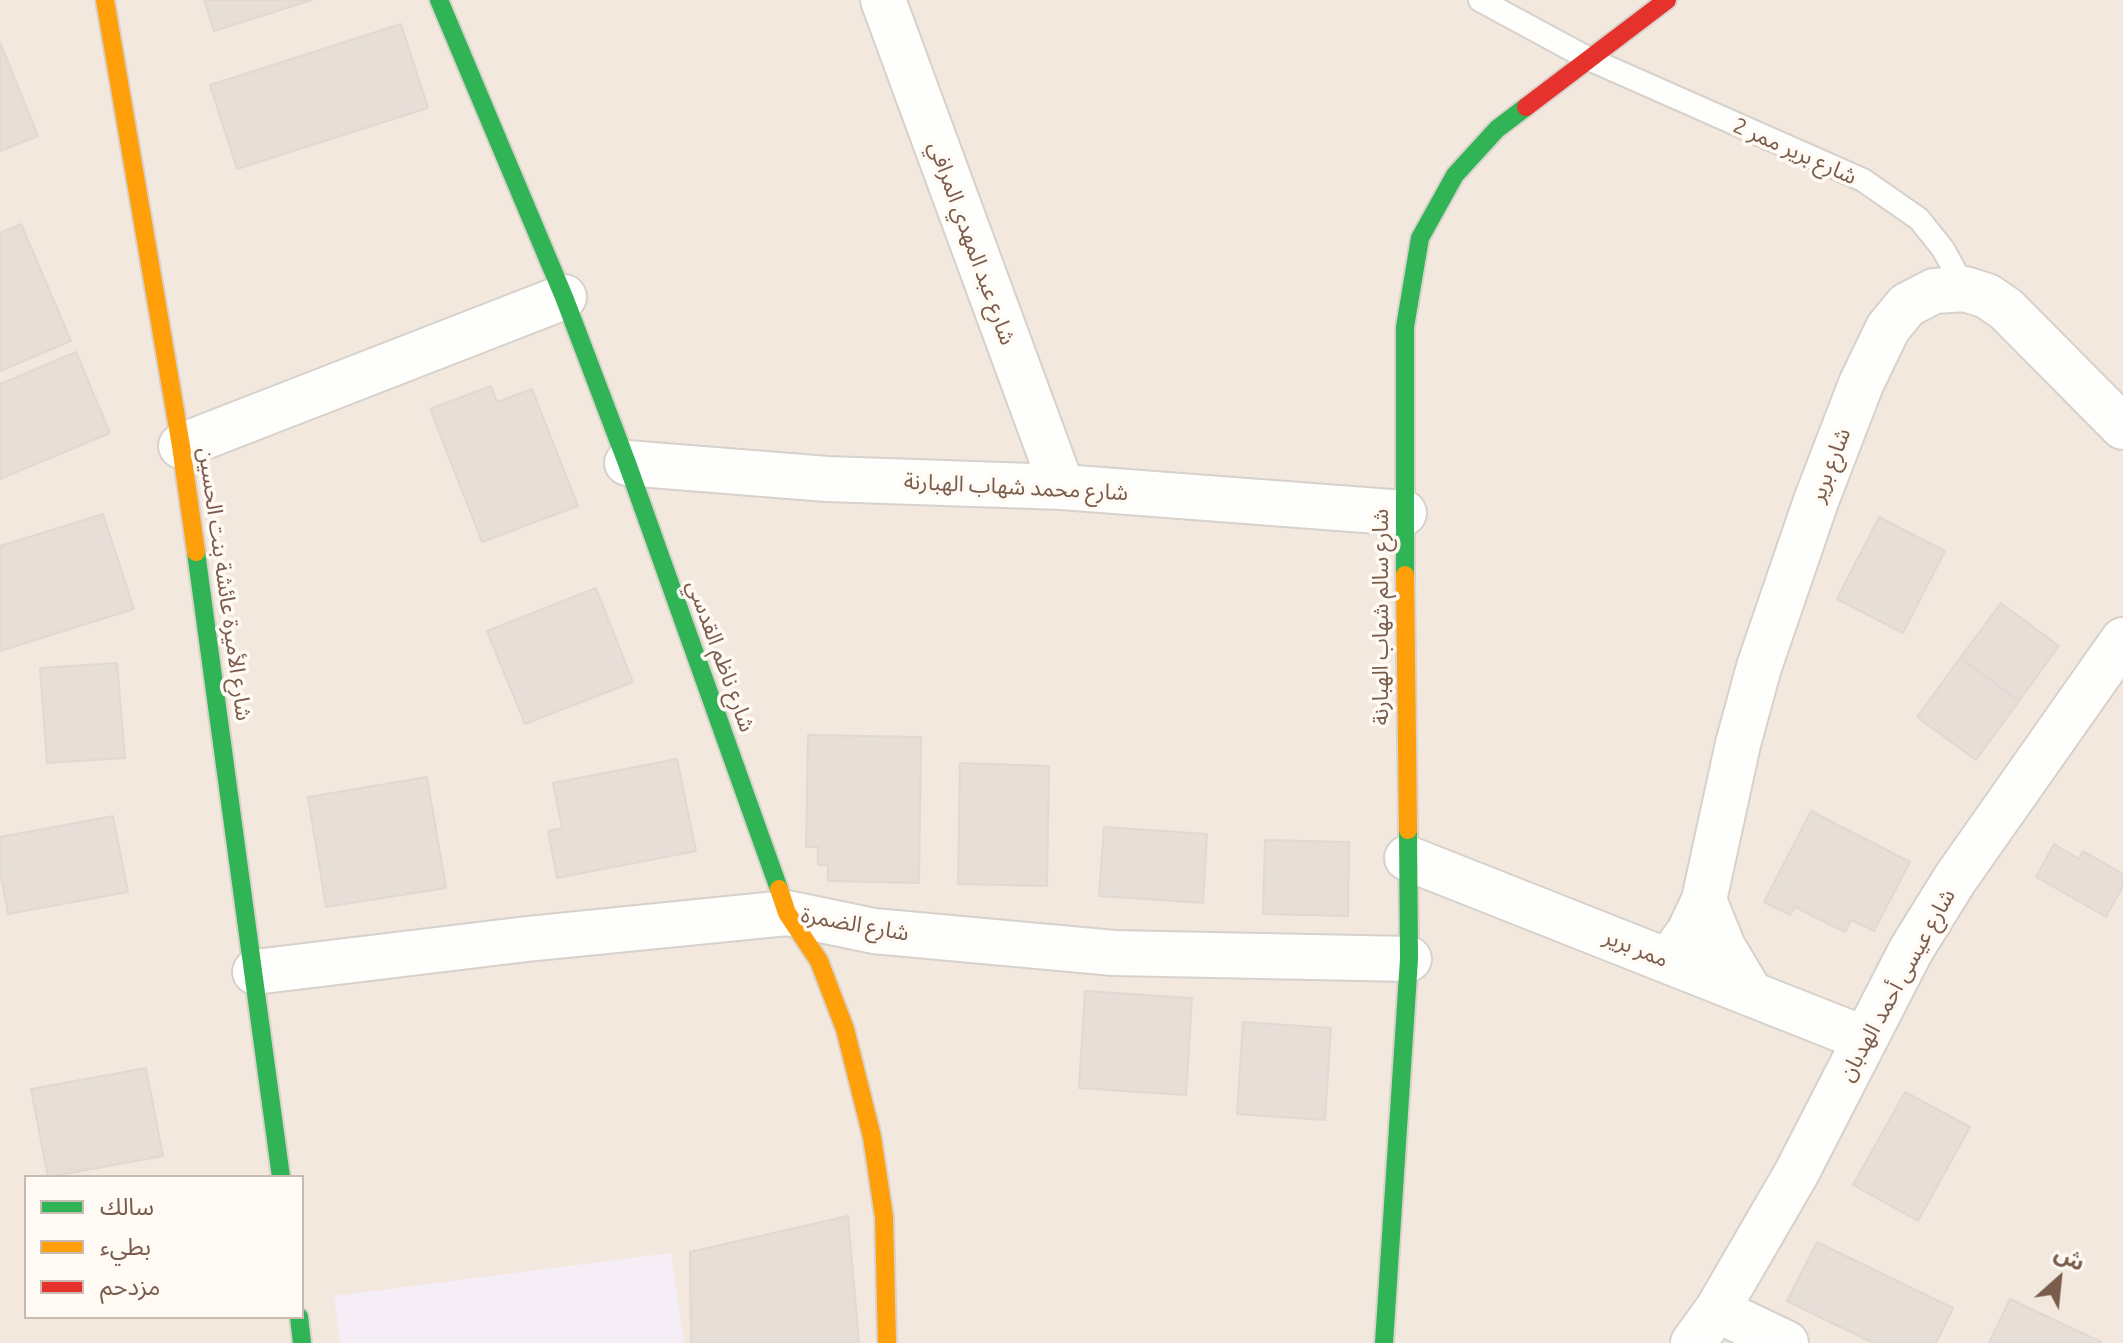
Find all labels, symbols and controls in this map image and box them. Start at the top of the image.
street label: شارع برير ممر 2 [1729,112,1861,190]
street label: شارع عبد المهدي المرافي [923,138,1021,348]
street label: شارع برير [1804,424,1856,506]
street label: شارع الأميرة عائشة بنت الحسين [193,446,257,722]
street label: شارع محمد شهاب الهبارنة [903,468,1129,506]
street label: شارع سالم شهاب الهبارنة [1368,509,1394,725]
street label: شارع ناظم القدسي [681,577,761,735]
street label: شارع عيسى أحمد الهدبان [1833,884,1961,1086]
street label: شارع الضمرة [799,902,911,946]
street label: ممر برير [1600,923,1672,973]
legend [24,1175,304,1319]
text: سالك [100,1193,154,1220]
text: بطيء [100,1233,151,1260]
north arrow [2019,1239,2099,1319]
text: ش [2051,1239,2089,1275]
text: مزدحم [100,1273,160,1300]

